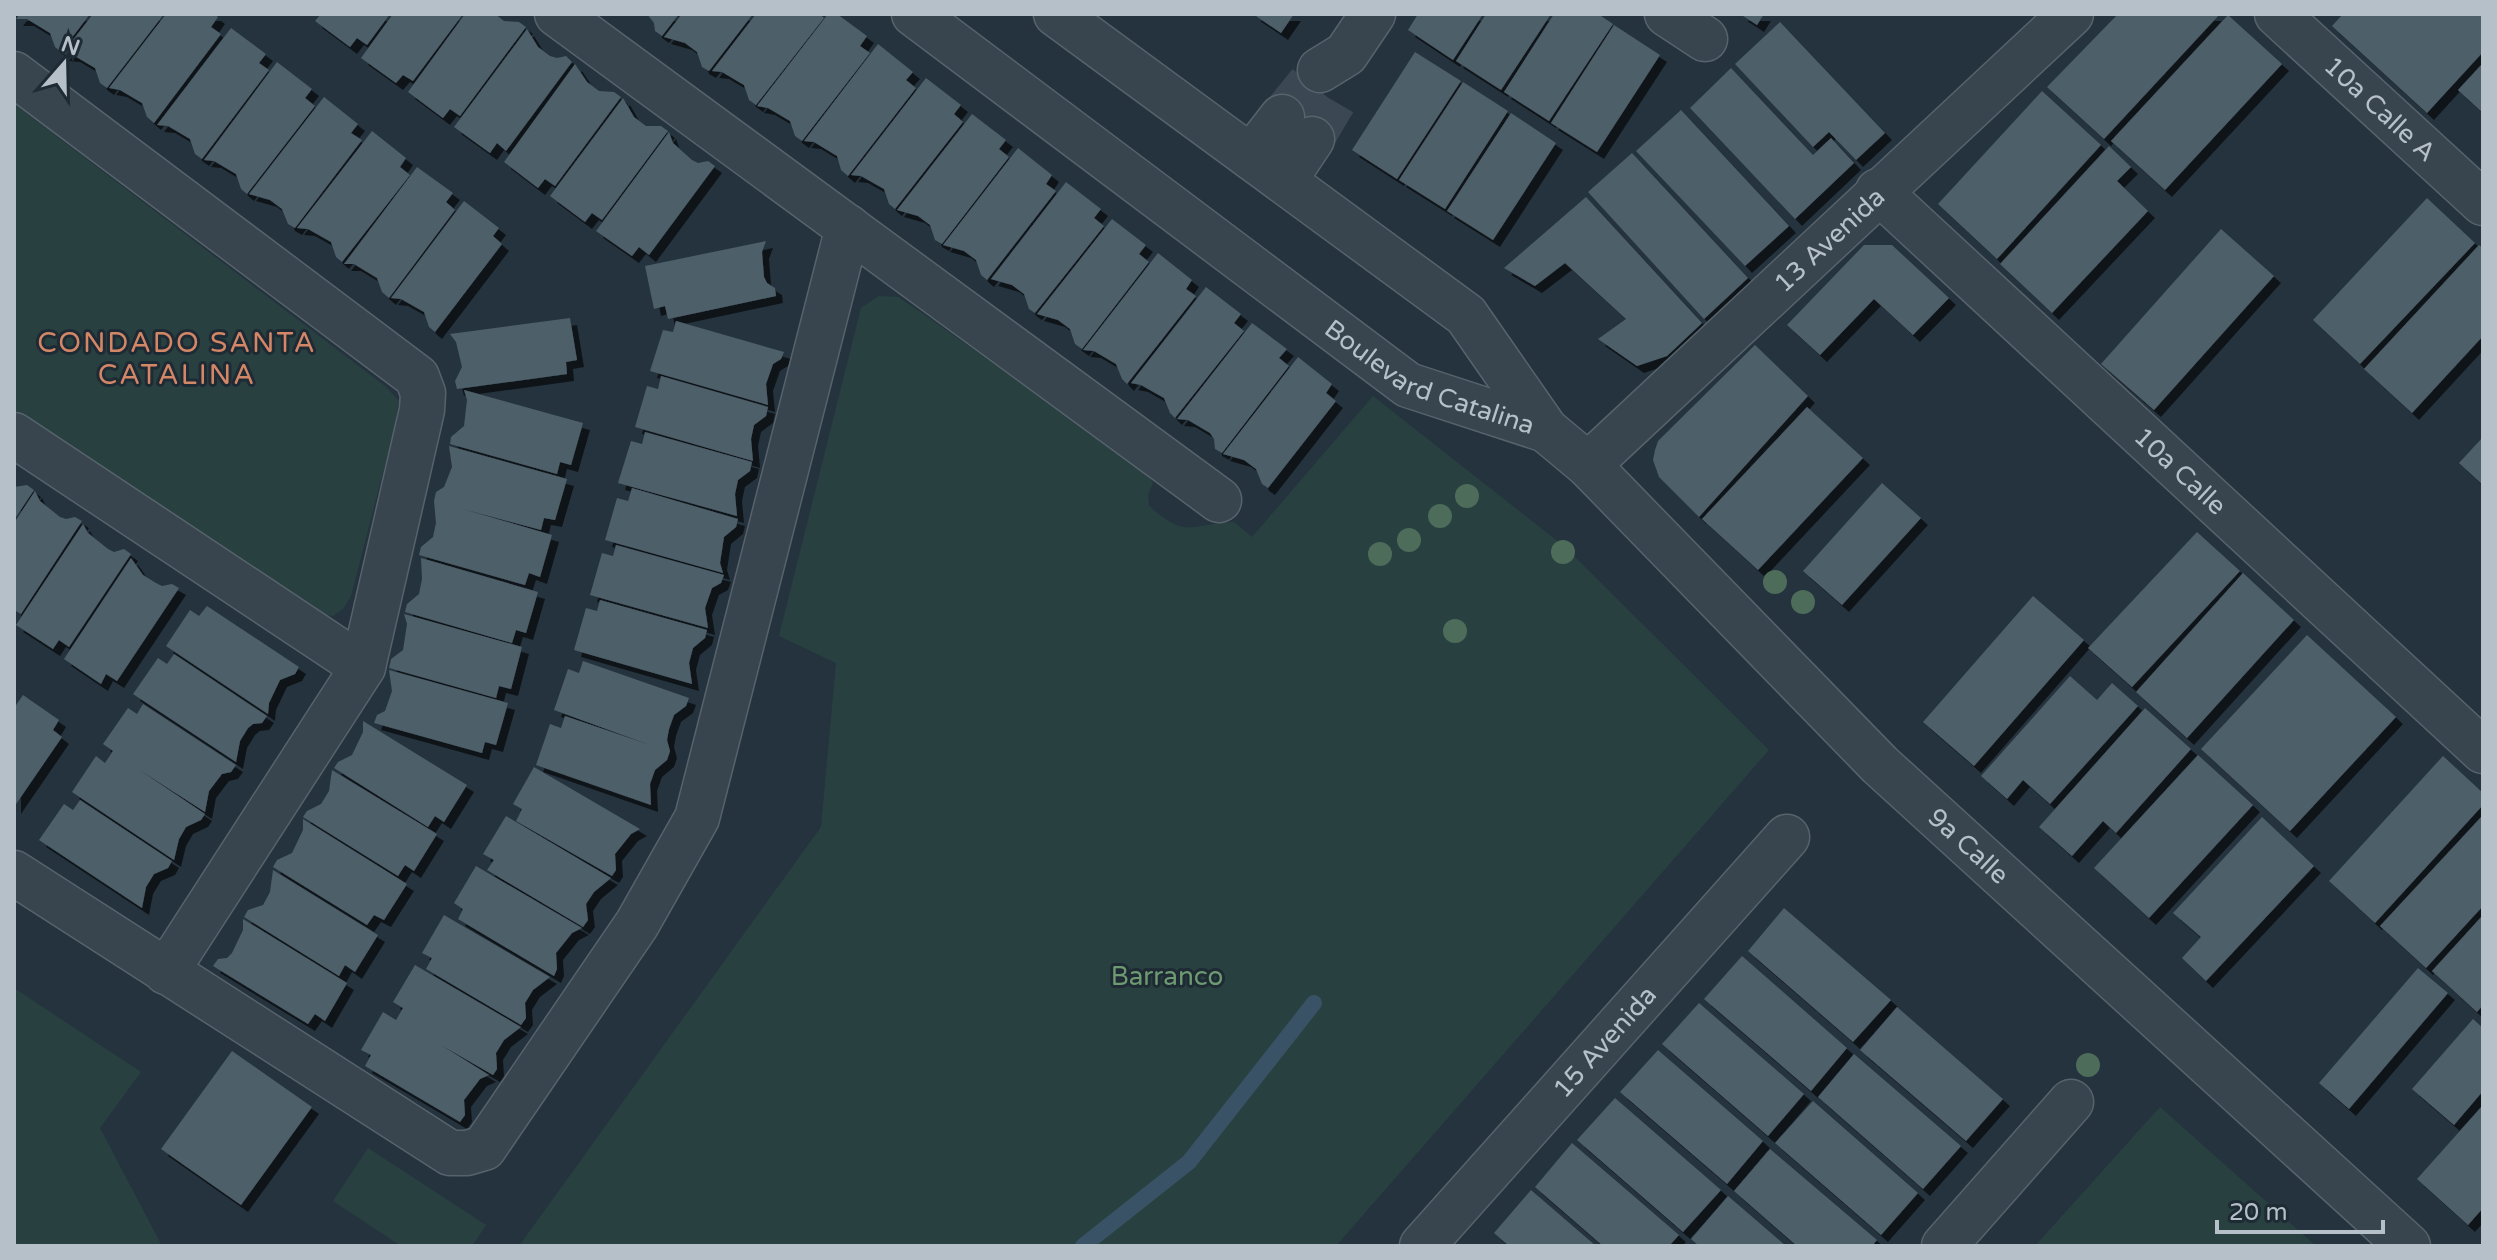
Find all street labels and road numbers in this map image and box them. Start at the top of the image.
street label: 10a Calle A [2318,50,2442,168]
street label: 13 Avenida [1768,181,1891,299]
street label: Boulevard Catalina [1319,313,1538,441]
street label: 10a Calle [2127,421,2233,521]
street label: 9a Calle [1922,802,2015,891]
street label: 15 Avenida [1547,980,1663,1104]

